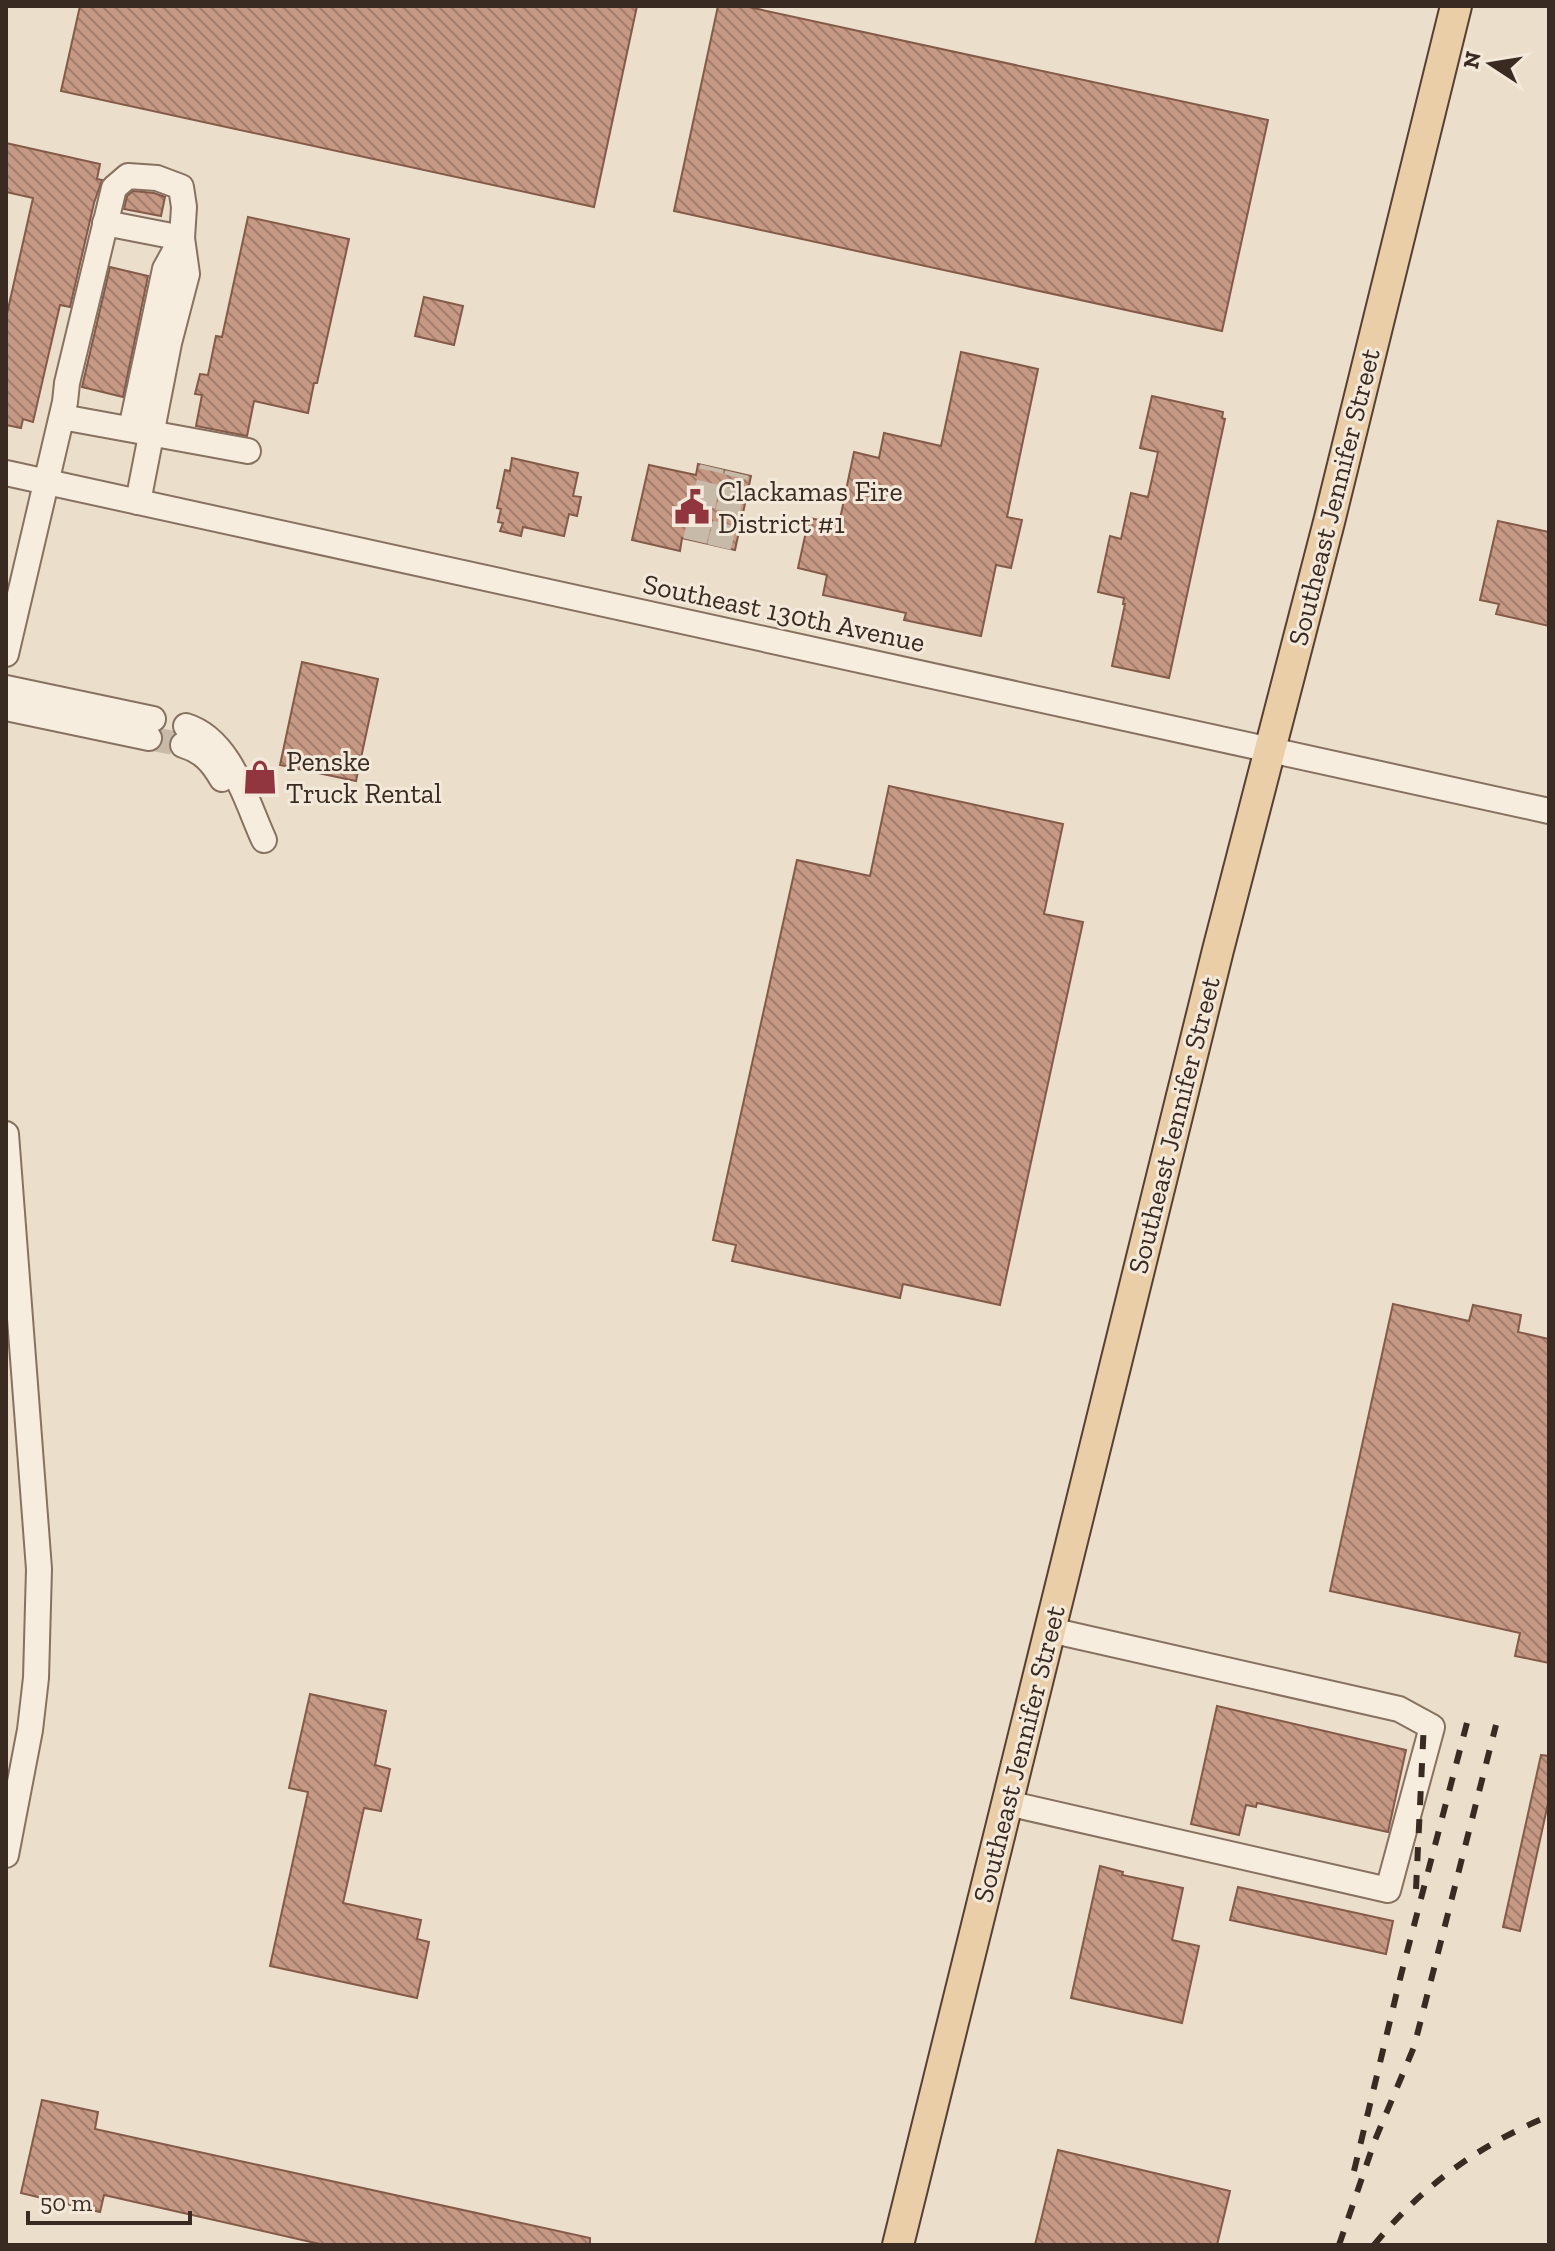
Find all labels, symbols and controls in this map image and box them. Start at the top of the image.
north arrow [1451,24,1531,104]
text: N [1457,49,1487,71]
street label: Southeast Jennifer Street [1281,345,1387,649]
place label: Clackamas Fire District #1 [718,475,903,540]
public building icon: Clackamas Fire District #1 [673,488,711,526]
street label: Southeast 130th Avenue [640,567,928,659]
place label: Penske Truck Rental [286,745,442,810]
shop icon: Penske Truck Rental [241,758,279,796]
street label: Southeast Jennifer Street [1121,973,1227,1277]
street label: Southeast Jennifer Street [966,1602,1072,1906]
scale bar [28,2175,190,2225]
text: 50 m [40,2188,93,2217]

